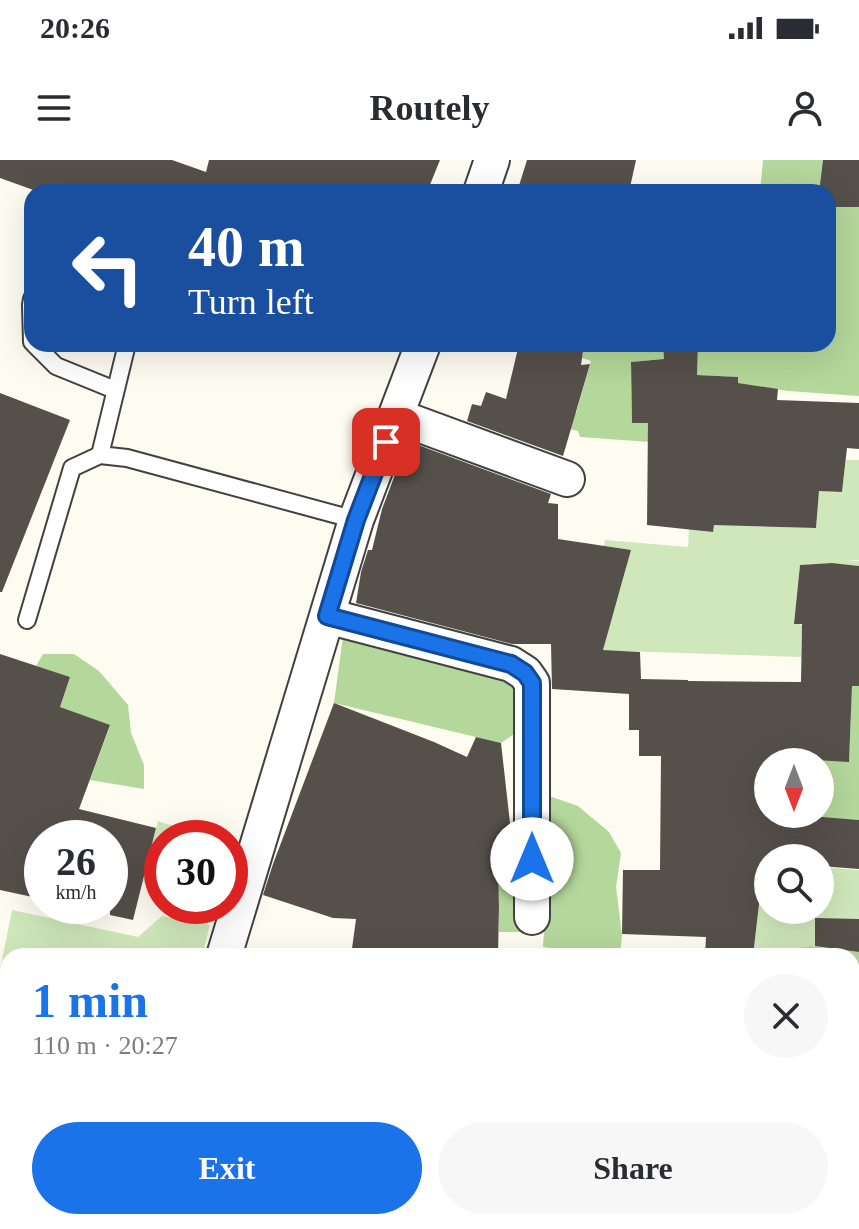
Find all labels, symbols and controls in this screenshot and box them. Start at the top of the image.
text: 20:26 [40,11,110,44]
icon: menu [32,86,76,130]
icon: person [783,86,827,130]
text: Routely [370,88,490,128]
icon: left [56,216,160,320]
text: 40 m [188,216,305,278]
text: Turn left [188,282,314,322]
pin [352,408,420,476]
icon: arrive [364,420,408,464]
north arrow [754,748,834,828]
map controls [754,748,834,924]
position arrow [490,817,574,901]
speed limit sign: 30 [144,820,248,924]
text: 26 [56,839,96,884]
button: search [754,844,834,924]
text: km/h [55,881,97,903]
text: 1 min [32,974,148,1027]
button: close [744,974,828,1058]
text: 110 m · 20:27 [32,1031,178,1060]
button: Exit [32,1122,422,1214]
button: Share [438,1122,828,1214]

